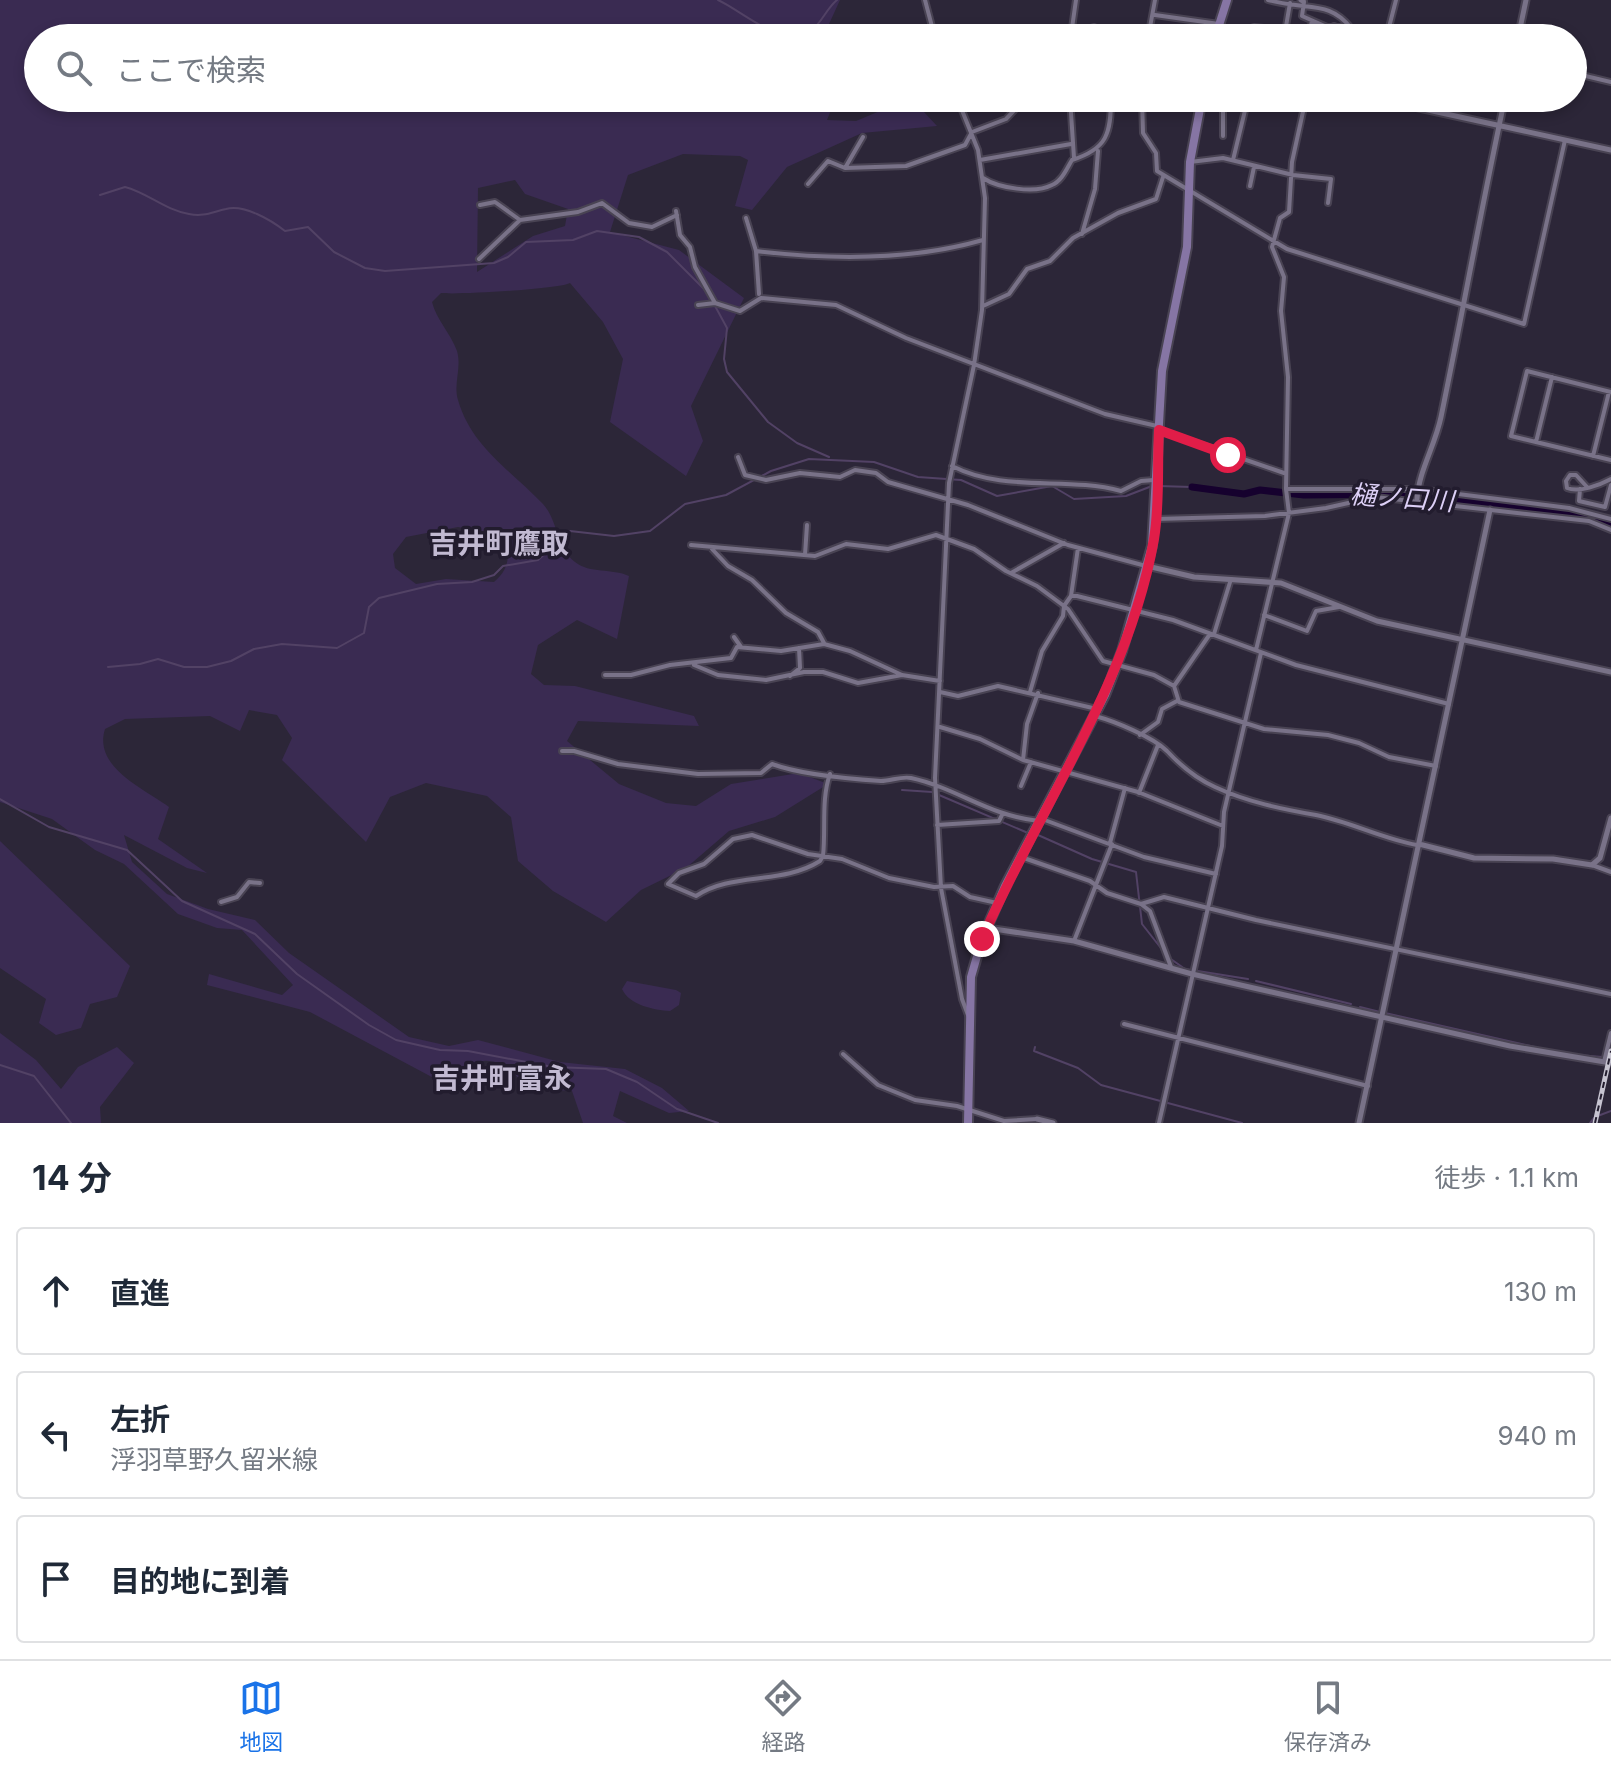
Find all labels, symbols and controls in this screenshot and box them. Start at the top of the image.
search box [24,24,1587,112]
icon: search [52,46,96,90]
text: ここで検索 [116,52,266,88]
route start [1210,437,1246,473]
water label: 樋ノ口川 [1349,478,1458,517]
district label: 吉井町鷹取 [429,526,569,560]
route end [964,921,1000,957]
district label: 吉井町富永 [432,1061,572,1095]
text: 14 分 [32,1157,112,1198]
text: 徒歩 · 1.1 km [1434,1162,1579,1193]
icon: ahead [34,1269,78,1313]
text: 直進 [110,1275,170,1311]
text: 130 m [1504,1276,1577,1307]
text: 左折 [110,1401,170,1437]
icon: left [34,1413,78,1457]
text: 940 m [1498,1420,1577,1451]
text: 浮羽草野久留米線 [110,1444,318,1475]
icon: arrive [34,1557,78,1601]
text: 目的地に到着 [110,1563,290,1599]
tab: 地図 [239,1676,283,1756]
tab: 経路 [761,1676,806,1756]
tab: 保存済み [1284,1676,1372,1756]

